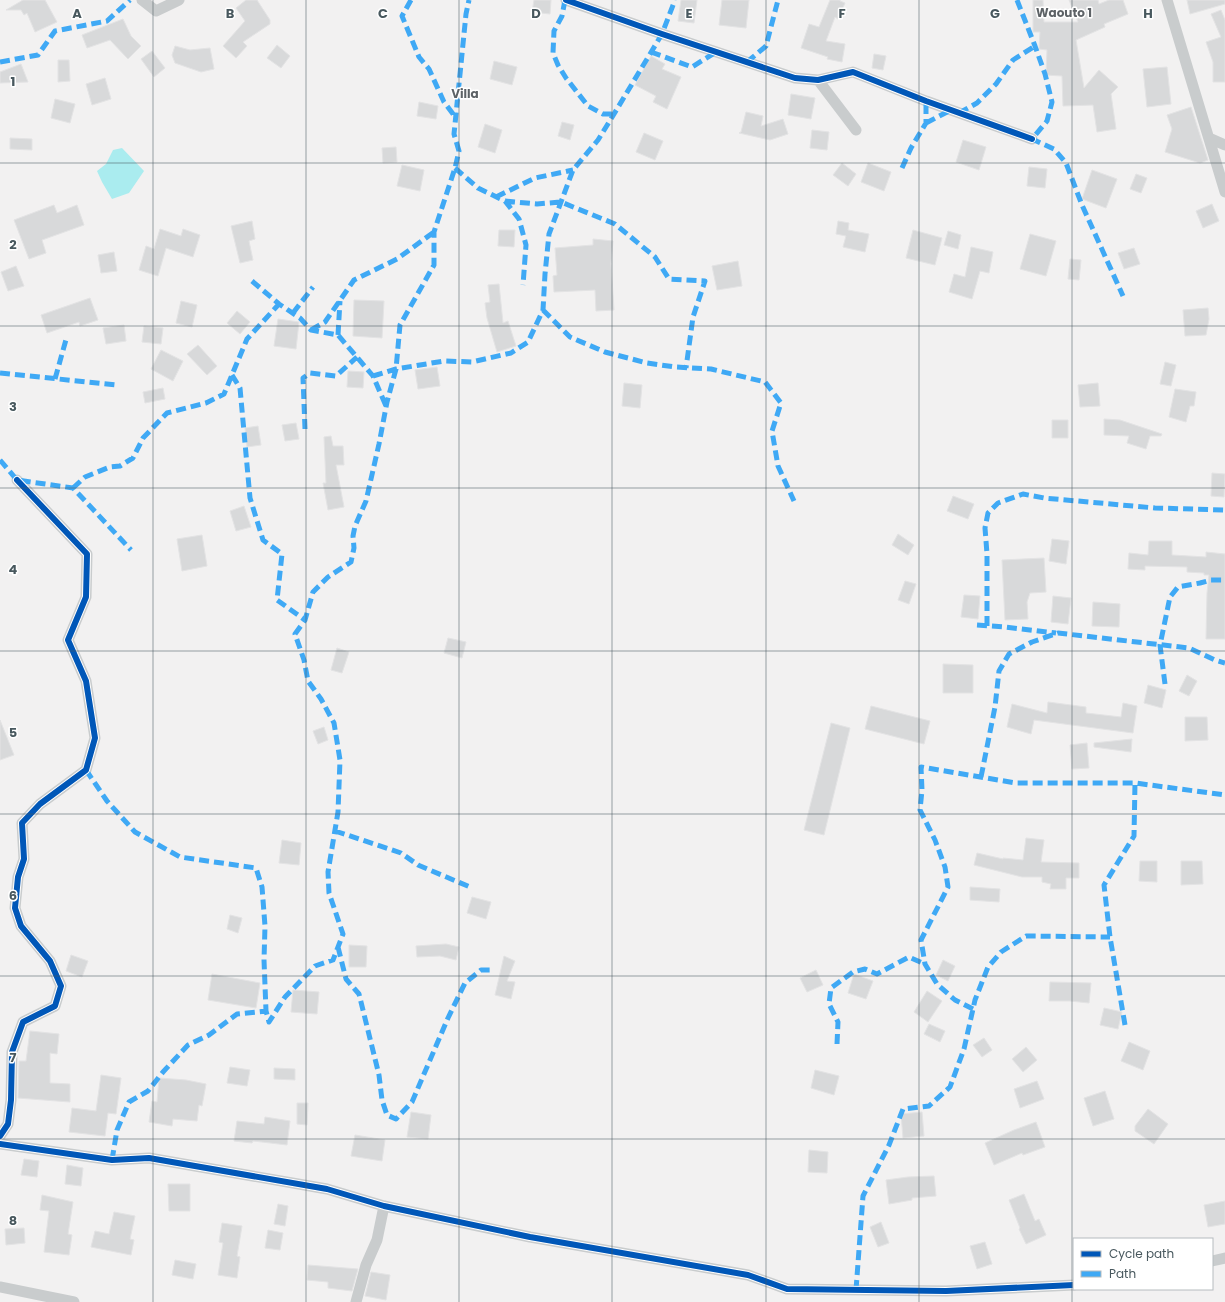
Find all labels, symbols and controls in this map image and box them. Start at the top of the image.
text: A [72,4,82,23]
text: B [226,4,235,23]
text: C [378,4,388,23]
text: D [531,4,541,23]
text: E [685,4,693,23]
text: F [838,4,846,23]
text: G [990,4,1000,23]
district label: Waouto 1 [1036,4,1092,21]
text: H [1143,4,1153,23]
text: 1 [11,72,15,91]
district label: Villa [451,85,479,102]
text: 2 [9,235,17,254]
text: 3 [9,397,17,416]
text: 4 [9,560,18,579]
text: 5 [9,723,17,742]
text: 6 [9,886,17,905]
text: 7 [10,1048,17,1067]
text: 8 [9,1211,17,1230]
legend [1073,1238,1213,1290]
text: Cycle path [1109,1245,1174,1262]
text: Path [1109,1265,1136,1282]

